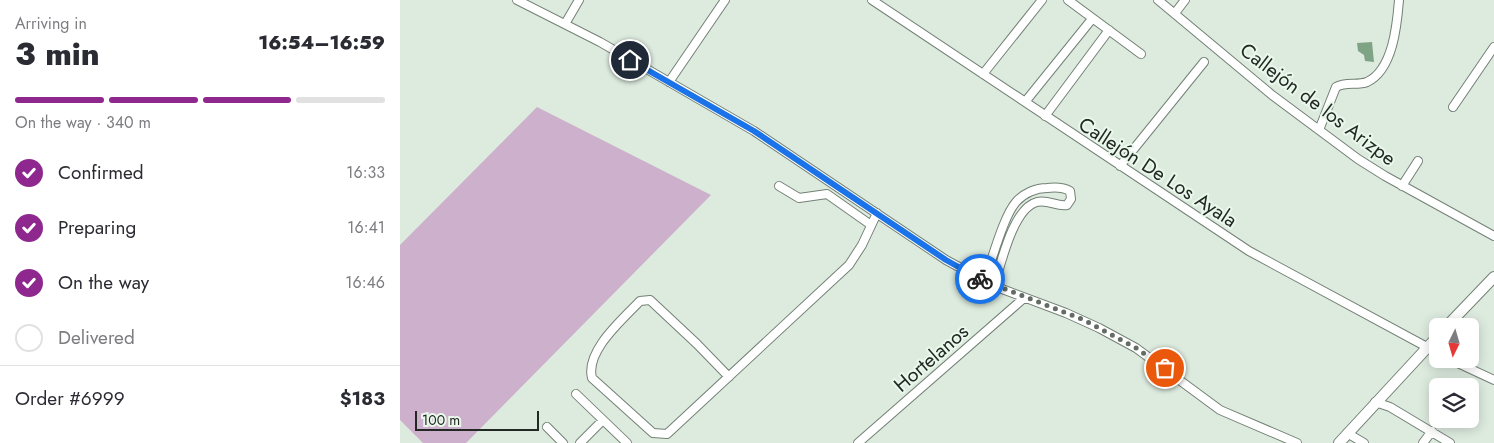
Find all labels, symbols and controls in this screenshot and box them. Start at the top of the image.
text: Arriving in [15,12,87,35]
text: 16:54–16:59 [258,29,385,56]
text: 3 min [15,31,100,77]
street label: Callejón de los Arizpe [1234,36,1402,173]
pin [609,39,651,81]
icon: home [616,46,644,74]
street label: Callejón De Los Ayala [1073,110,1243,235]
text: On the way · 340 m [15,111,151,134]
icon: check [15,159,43,187]
text: Confirmed [58,159,144,186]
text: 16:33 [346,161,385,184]
icon: check [15,214,43,242]
text: Preparing [58,214,136,241]
text: 16:41 [347,216,385,239]
courier [955,254,1005,304]
icon: bike [966,265,994,293]
icon: check [15,269,43,297]
text: On the way [58,269,149,296]
text: 16:46 [345,271,385,294]
street label: Hortelanos [888,318,975,399]
north arrow [1429,318,1479,368]
map controls [1429,318,1479,428]
text: Delivered [58,324,135,351]
pin [1144,347,1186,389]
icon: bag [1151,354,1179,382]
button: layers [1429,378,1479,428]
text: Order #6999 [15,385,125,412]
text: $183 [340,385,385,412]
scale bar [415,408,539,431]
text: 100 m [422,410,460,430]

